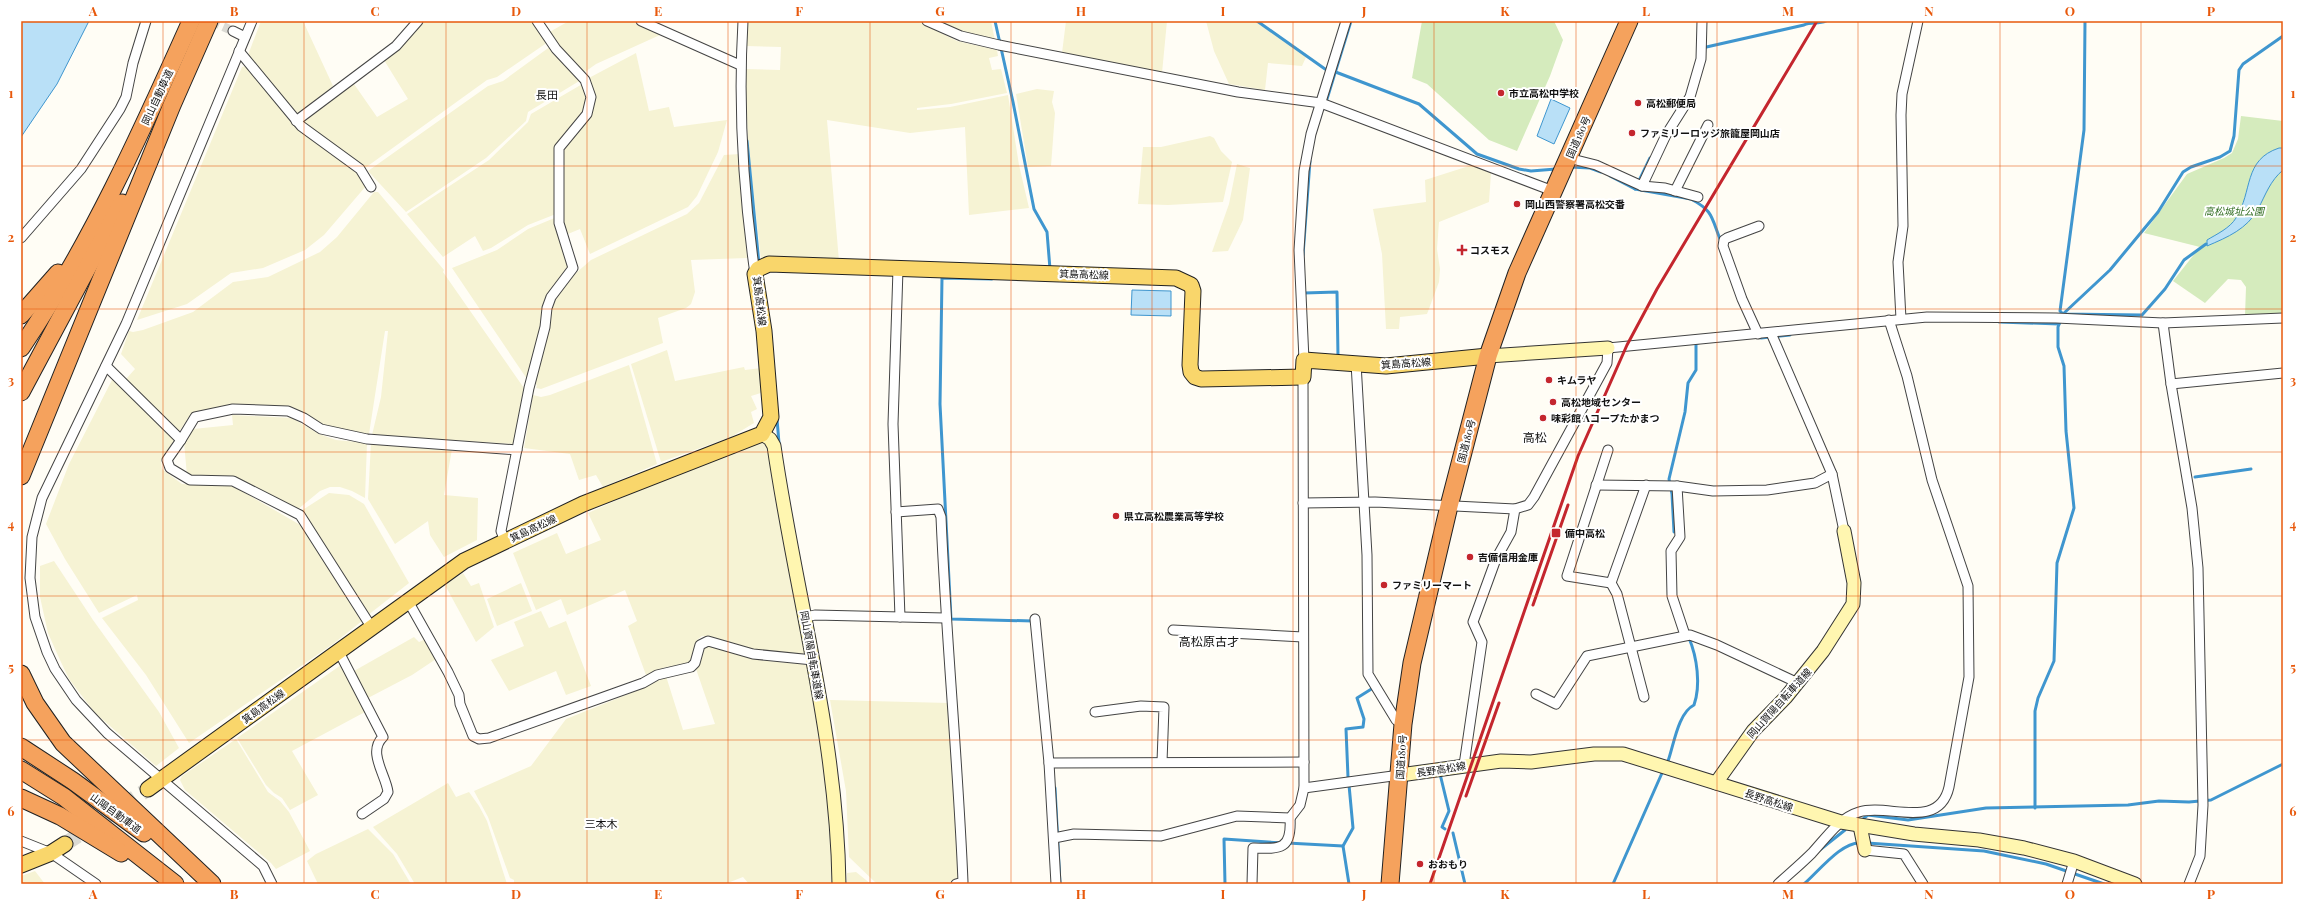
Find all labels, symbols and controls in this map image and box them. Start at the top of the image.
text: A [88,2,98,19]
text: B [230,2,239,19]
text: C [370,2,380,19]
text: D [511,2,521,19]
text: E [654,2,662,19]
text: F [795,2,803,19]
text: G [935,2,945,19]
text: H [1076,2,1086,19]
text: I [1221,2,1226,19]
text: J [1361,2,1367,19]
text: K [1500,2,1510,19]
text: L [1642,2,1650,19]
text: M [1782,2,1794,19]
text: N [1924,2,1934,19]
text: O [2065,2,2075,19]
text: P [2207,2,2216,19]
street label: 岡山自動車道 [138,67,176,127]
text: 1 [9,84,14,101]
text: 1 [2291,84,2296,101]
place label: 市立高松中学校 [1509,86,1579,100]
district label: 長田 [536,87,558,102]
marker: 市立高松中学校 [1496,88,1506,98]
place label: 高松郵便局 [1646,96,1696,110]
marker: 高松郵便局 [1633,98,1643,108]
street label: 国道180号 [1562,114,1594,160]
place label: ファミリーロッジ旅籠屋岡山店 [1640,126,1780,140]
marker: ファミリーロッジ旅籠屋岡山店 [1627,128,1637,138]
place label: 岡山西警察署高松交番 [1525,197,1625,211]
marker: 岡山西警察署高松交番 [1512,199,1522,209]
park label: 高松城址公園 [2204,204,2266,218]
text: 2 [8,228,15,245]
text: 2 [2290,228,2297,245]
place label: コスモス [1470,243,1510,257]
marker: コスモス [1457,245,1467,255]
street label: 箕島高松線 [1059,266,1109,282]
street label: 箕島高松線 [750,275,770,327]
street label: 箕島高松線 [1381,354,1431,372]
text: 3 [8,371,14,388]
text: 3 [2290,371,2296,388]
place label: キムラヤ [1557,373,1597,387]
marker: キムラヤ [1544,375,1554,385]
place label: 高松地域センター [1561,395,1641,409]
marker: 高松地域センター [1548,397,1558,407]
place label: 味彩館 Aコープたかまつ [1551,411,1659,425]
marker: 味彩館 Aコープたかまつ [1538,413,1548,423]
street label: 国道180号 [1454,418,1478,464]
district label: 高松 [1523,429,1547,445]
place label: 県立高松農業高等学校 [1124,509,1224,523]
street label: 箕島高松線 [507,511,559,545]
marker: 県立高松農業高等学校 [1111,511,1121,521]
text: 4 [8,515,15,532]
text: 4 [2290,515,2297,532]
place label: 備中高松 [1564,526,1605,540]
marker: 備中高松 [1550,527,1562,539]
place label: 吉備信用金庫 [1478,550,1538,564]
marker: 吉備信用金庫 [1465,552,1475,562]
place label: ファミリーマート [1392,578,1472,592]
marker: ファミリーマート [1379,580,1389,590]
street label: 岡山賀陽自転車道線 [797,609,827,701]
district label: 高松原古才 [1179,633,1239,649]
text: 5 [8,658,14,675]
text: 5 [2290,658,2296,675]
street label: 岡山賀陽自転車道線 [1744,665,1814,741]
street label: 箕島高松線 [239,686,287,726]
street label: 国道180号 [1392,734,1410,780]
street label: 長野高松線 [1415,758,1467,780]
street label: 長野高松線 [1743,786,1795,814]
street label: 山陽自動車道 [88,790,144,836]
text: 6 [7,802,15,819]
text: 6 [2289,802,2297,819]
district label: 三本木 [585,816,618,831]
place label: おおもり [1428,857,1468,871]
marker: おおもり [1415,859,1425,869]
text: A [88,885,98,902]
text: B [230,885,239,902]
text: C [370,885,380,902]
text: D [511,885,521,902]
text: E [654,885,662,902]
text: F [795,885,803,902]
text: G [935,885,945,902]
text: H [1076,885,1086,902]
text: I [1221,885,1226,902]
text: J [1361,885,1367,902]
text: K [1500,885,1510,902]
text: L [1642,885,1650,902]
text: M [1782,885,1794,902]
text: N [1924,885,1934,902]
text: O [2065,885,2075,902]
text: P [2207,885,2216,902]

